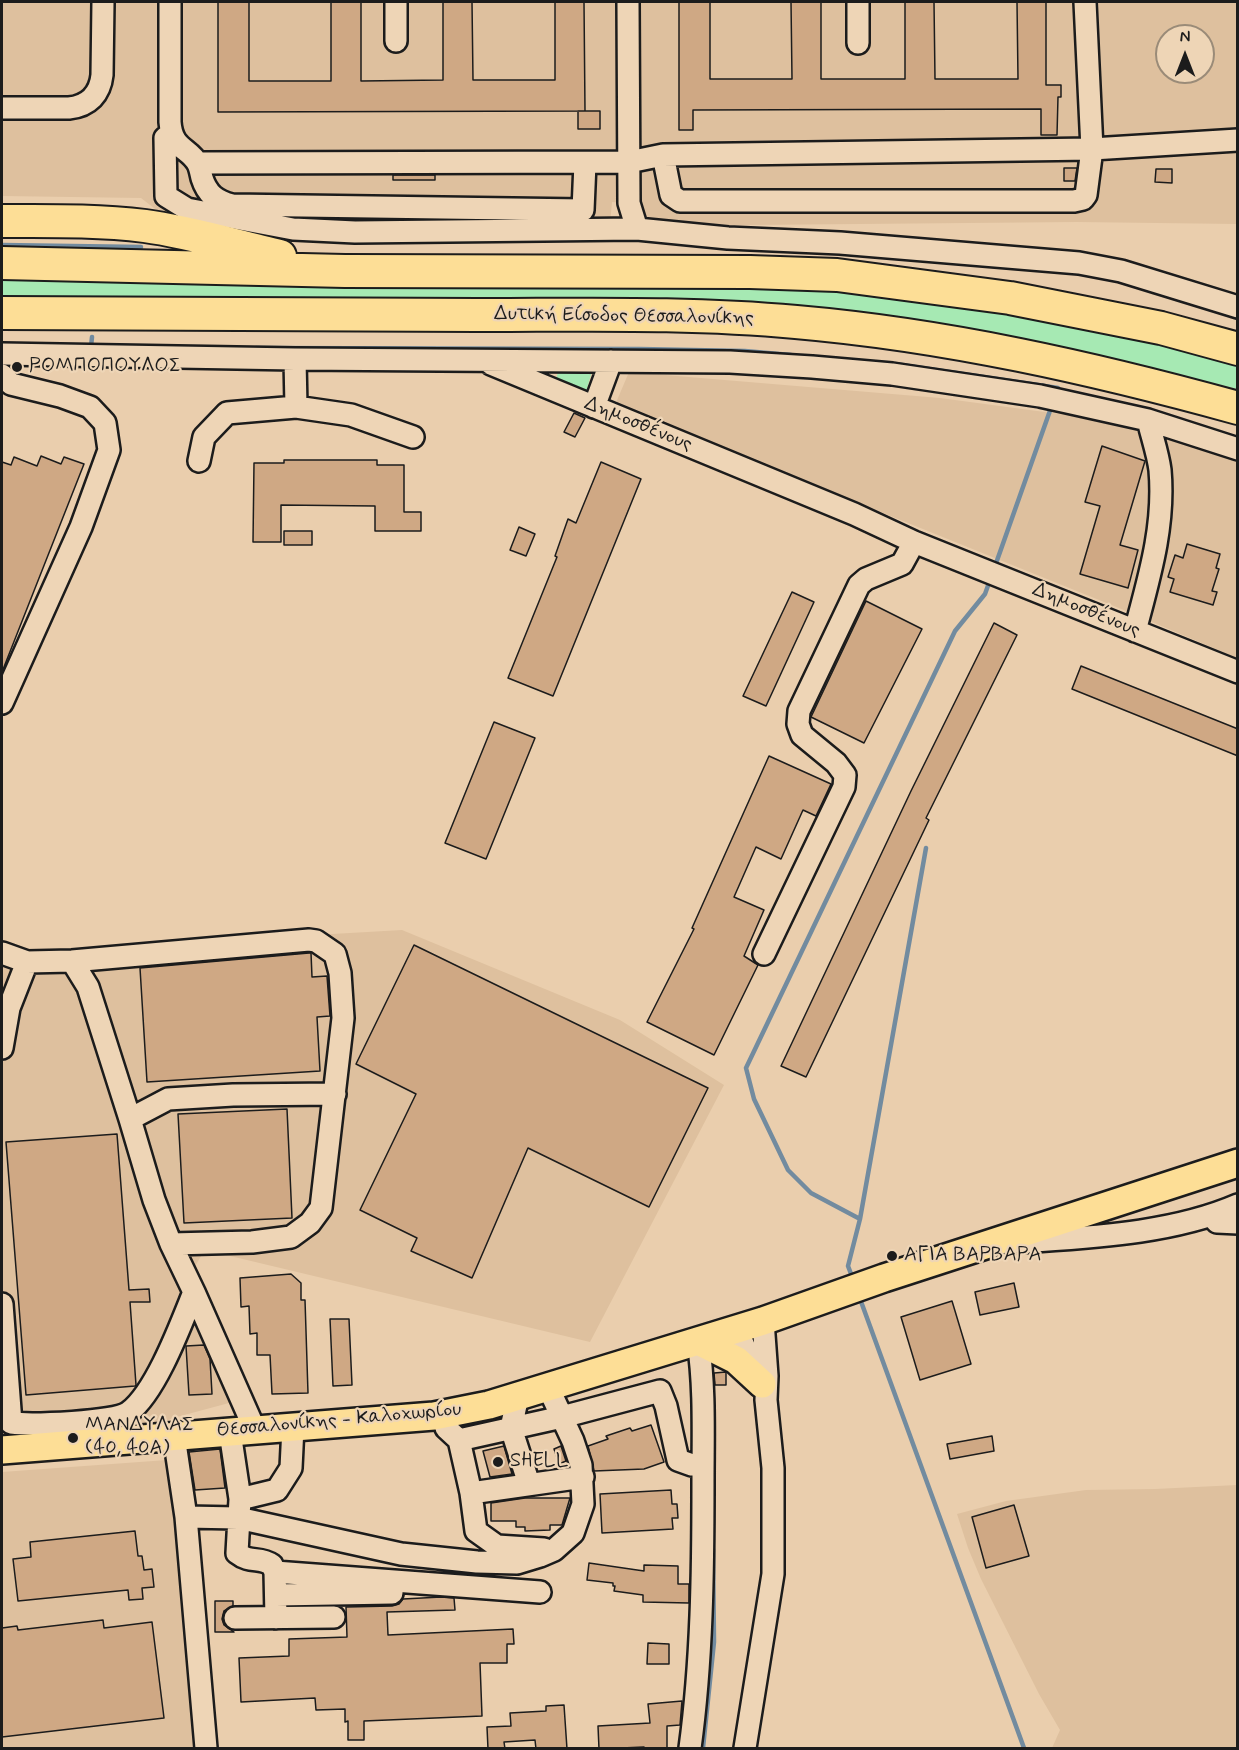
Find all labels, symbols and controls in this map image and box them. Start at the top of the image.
north arrow [1155,24,1215,84]
text: N [1180,27,1190,48]
street label: Δυτική Είσοδος Θεσσαλονίκης [494,303,754,331]
place label: ΡΟΜΠΟΠΟΥΛΟΣ [29,355,181,379]
marker: ΡΟΜΠΟΠΟΥΛΟΣ [10,360,24,374]
street label: Δημοσθένους [581,392,695,458]
street label: Δημοσθένους [1029,578,1143,644]
place label: ΑΓΙΑ ΒΑΡΒΑΡΑ [904,1244,1041,1268]
marker: ΑΓΙΑ ΒΑΡΒΑΡΑ [885,1249,899,1263]
street label: Θεσσαλονίκης - Καλοχωρίου [216,1398,462,1444]
place label: ΜΑΝΔΥΛΑΣ (40, 40Α) [85,1414,194,1461]
marker: ΜΑΝΔΥΛΑΣ (40, 40Α) [66,1431,80,1445]
place label: SHELL [510,1450,568,1474]
marker: SHELL [491,1455,505,1469]

